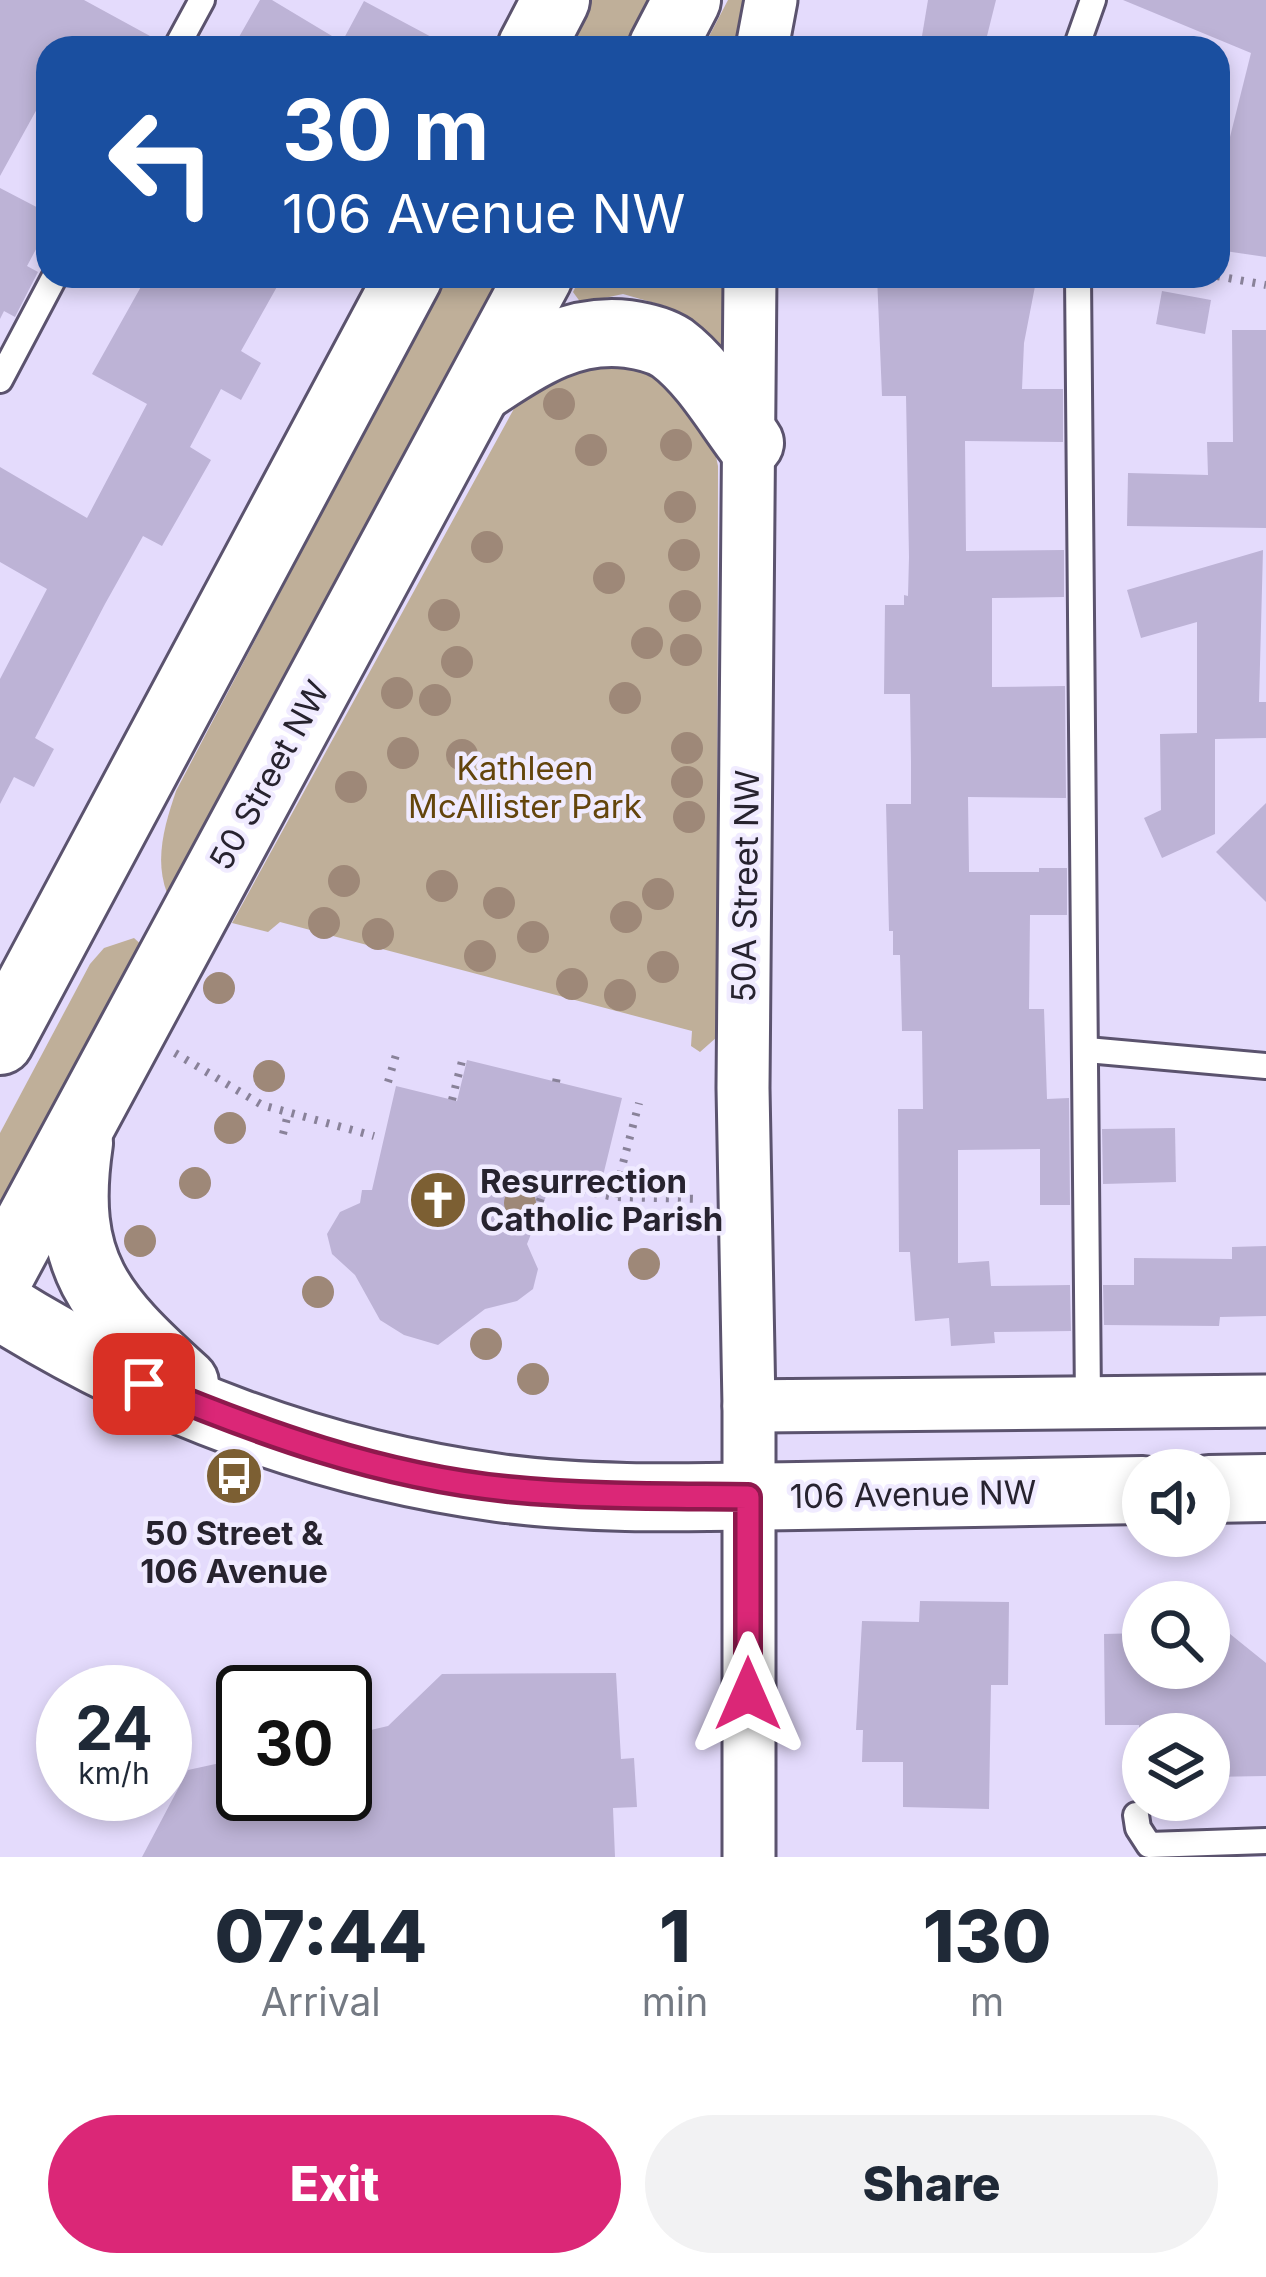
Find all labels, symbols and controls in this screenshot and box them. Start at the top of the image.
text: 30 m [282,79,489,180]
icon: left [84,84,240,240]
text: 106 Avenue NW [282,181,685,246]
street label: 50 Street NW [201,673,337,877]
park label: Kathleen McAllister Park [408,748,642,826]
street label: 50A Street NW [723,769,767,1003]
place label: Resurrection Catholic Parish [480,1161,723,1239]
church icon: Resurrection Catholic Parish [407,1169,469,1231]
pin [93,1333,195,1435]
icon: arrive [111,1351,177,1417]
bus stop icon: 50 Street & 106 Avenue [203,1445,265,1507]
map controls [1122,1449,1230,1821]
button: sound [1122,1449,1230,1557]
street label: 106 Avenue NW [789,1472,1037,1516]
place label: 50 Street & 106 Avenue [140,1513,328,1591]
button: search [1122,1581,1230,1689]
position arrow [685,1631,811,1757]
speed limit sign: 30 [216,1665,372,1821]
text: 24 [75,1692,153,1764]
button: layers [1122,1713,1230,1821]
text: km/h [78,1755,150,1791]
text: 07:44 [214,1892,427,1979]
text: 1 [659,1892,691,1979]
text: 130 [923,1892,1052,1979]
text: Arrival [261,1978,381,2025]
text: min [642,1978,708,2025]
text: m [970,1978,1004,2025]
button: Exit [48,2115,621,2253]
button: Share [645,2115,1218,2253]

